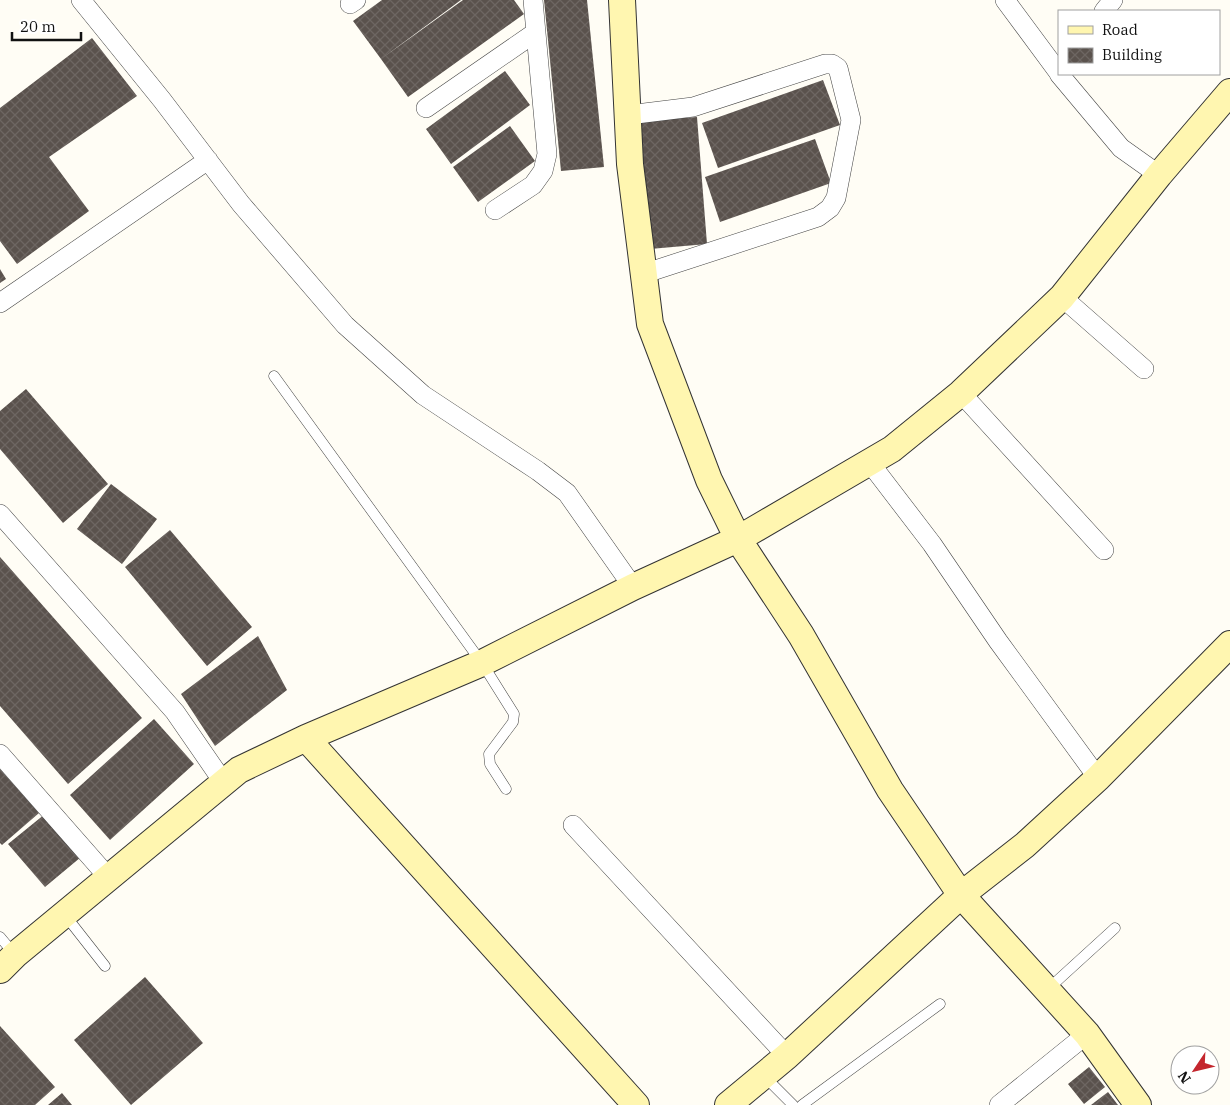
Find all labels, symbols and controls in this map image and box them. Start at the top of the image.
scale bar [12,10,81,42]
legend [1058,10,1220,75]
text: 20 m [20,17,56,36]
text: Road [1102,20,1138,39]
text: Building [1102,45,1162,64]
north arrow [1170,1045,1220,1095]
text: N [1174,1068,1195,1087]

